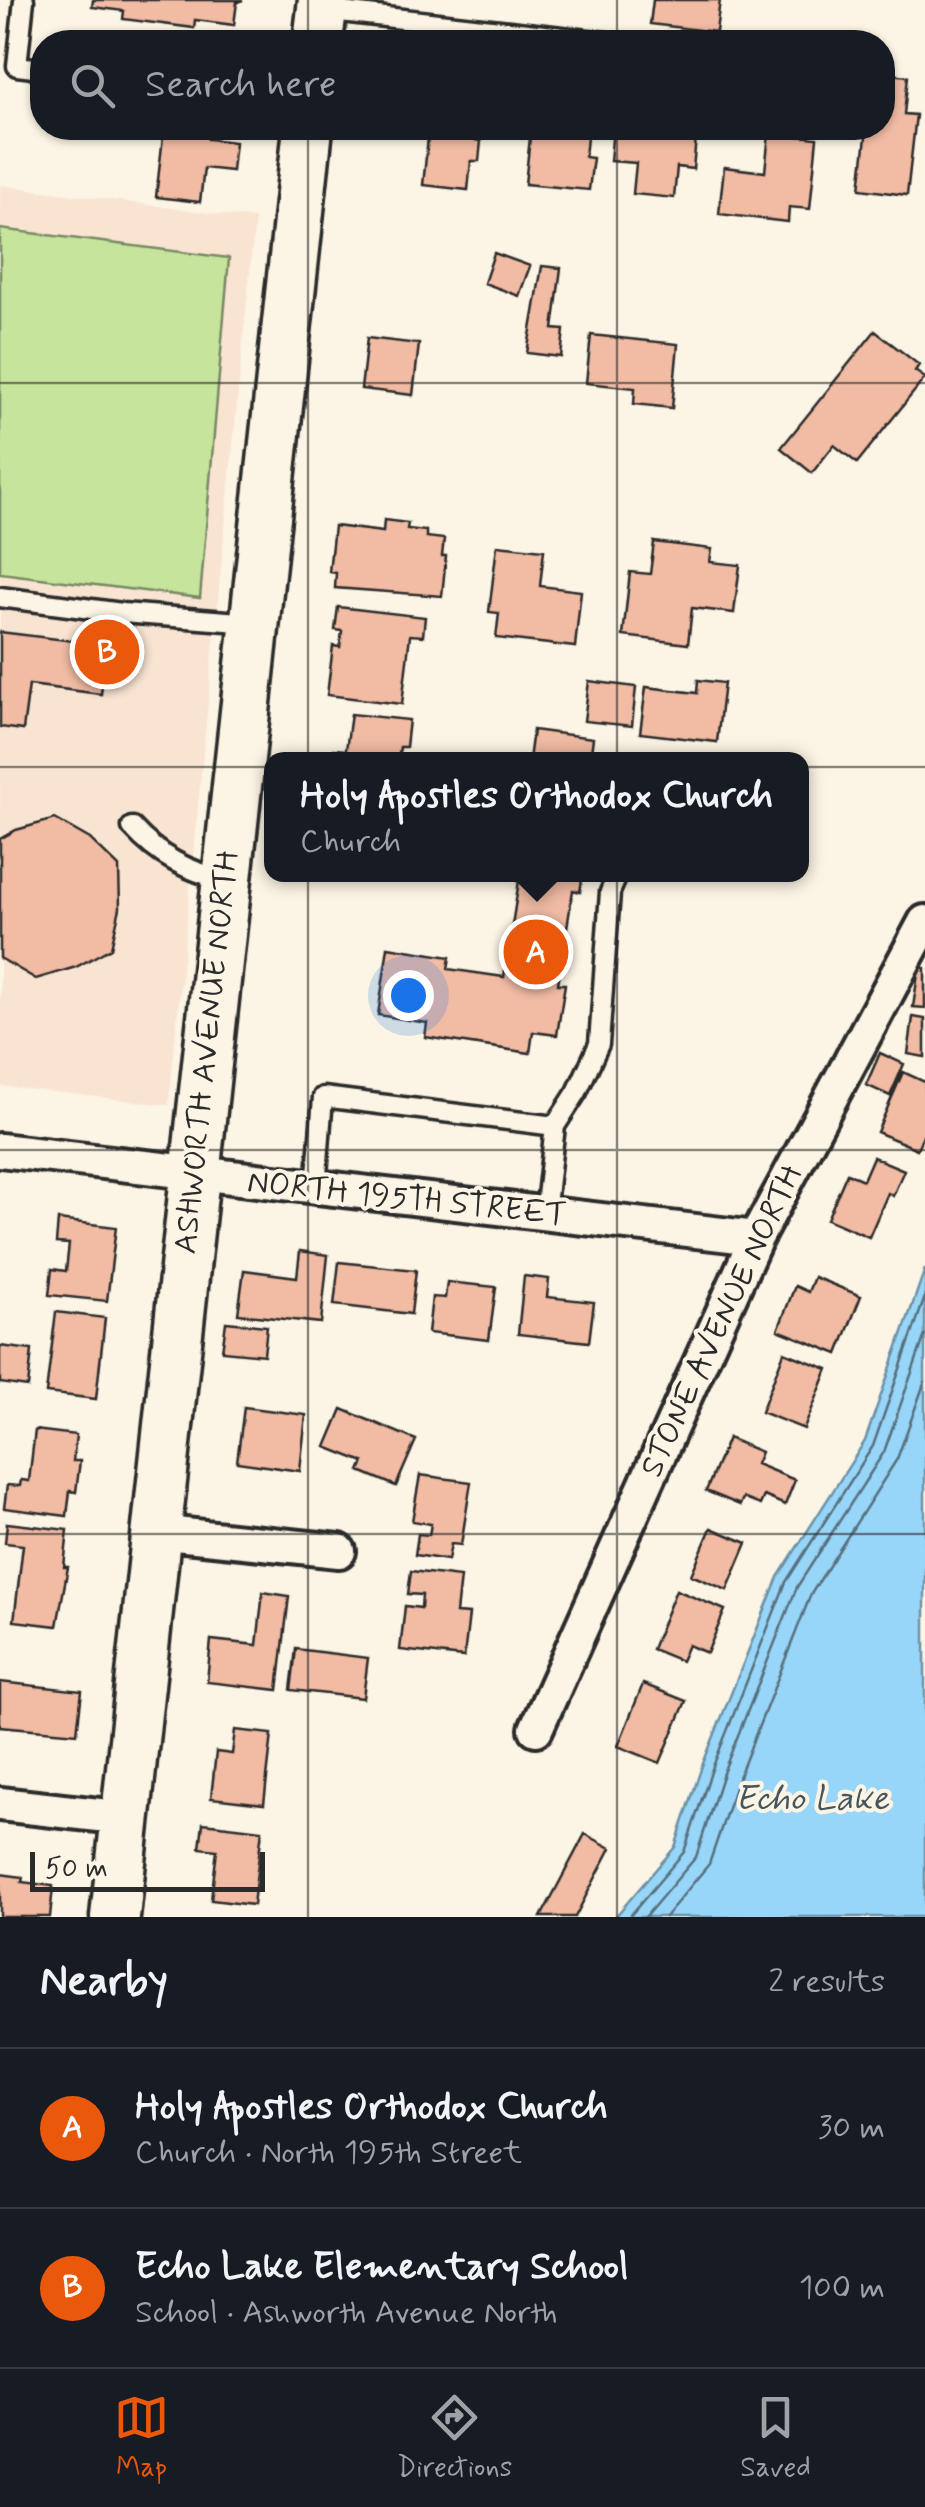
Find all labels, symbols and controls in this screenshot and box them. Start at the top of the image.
search box [30,30,895,140]
icon: search [65,58,120,113]
text: Search here [145,61,336,110]
pin: B [74,614,140,690]
popup [264,752,809,882]
text: Holy Apostles Orthodox Church [300,772,773,821]
text: Church [300,821,401,863]
street label: ASHWORTH AVENUE NORTH [165,848,249,1256]
pin: A [504,914,568,990]
your location [383,970,434,1021]
street label: STONE AVENUE NORTH [631,1158,813,1484]
street label: NORTH 195TH STREET [245,1161,569,1237]
water label: Echo Lake [735,1776,890,1822]
scale bar [30,1847,265,1892]
text: 50 m [45,1851,108,1888]
text: Nearby [40,1955,168,2010]
text: 2 results [768,1961,885,2003]
text: Holy Apostles Orthodox Church [135,2083,608,2132]
text: A [62,2107,83,2149]
text: 30 m [818,2107,885,2149]
text: Church · North 195th Street [135,2132,522,2174]
text: Echo Lake Elementary School [135,2243,628,2292]
text: B [62,2267,83,2309]
text: 100 m [799,2267,885,2309]
text: School · Ashworth Avenue North [135,2292,557,2334]
tab: Map [114,2390,169,2487]
tab: Directions [397,2390,512,2487]
tab: Saved [740,2390,811,2487]

